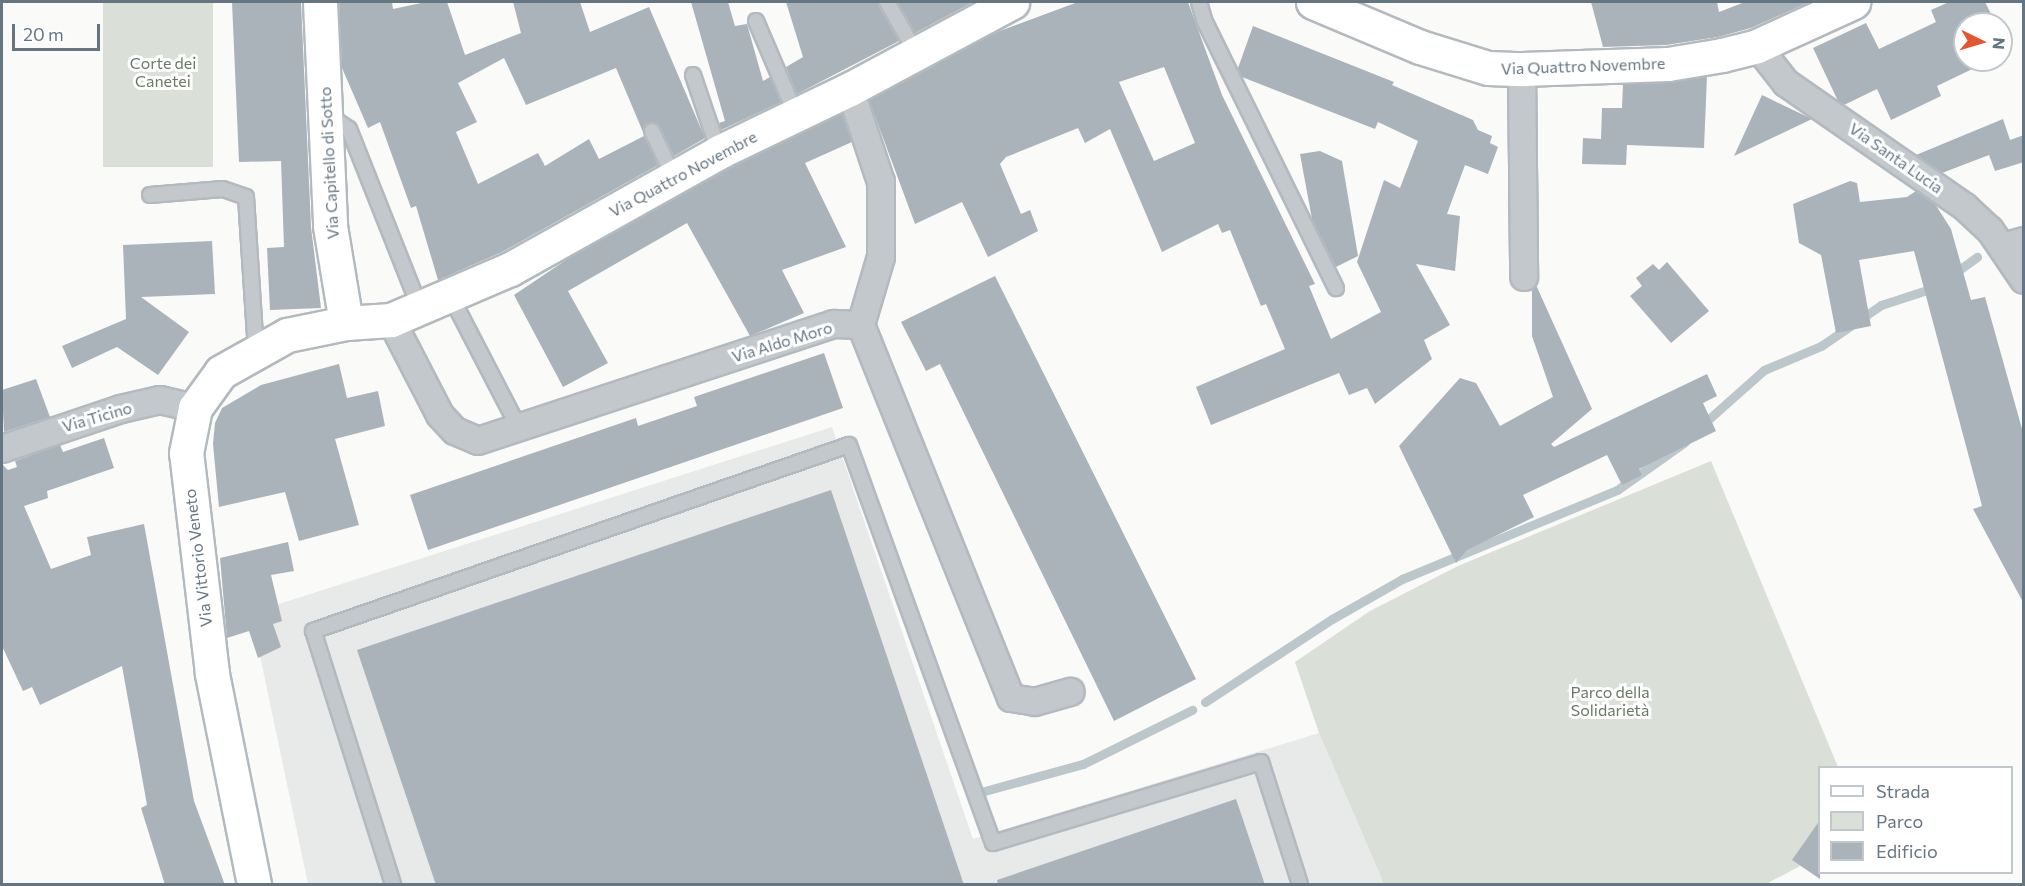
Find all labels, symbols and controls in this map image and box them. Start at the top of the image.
scale bar [15,12,104,50]
north arrow [1953,12,2013,72]
text: 20 m [23,23,64,45]
text: N [1989,37,2009,50]
park label: Corte dei Canetei [130,53,196,91]
street label: Via Quattro Novembre [1500,54,1666,78]
street label: Via Capitello di Sotto [315,86,343,240]
street label: Via Santa Lucia [1845,119,1947,197]
street label: Via Quattro Novembre [606,127,760,221]
street label: Via Aldo Moro [729,318,835,366]
street label: Via Ticino [60,398,134,436]
street label: Via Vittorio Veneto [180,488,216,628]
park label: Parco della Solidarietà [1570,682,1650,720]
legend [1818,766,2013,874]
text: Strada [1876,780,1930,802]
text: Parco [1876,810,1923,832]
text: Edificio [1876,840,1938,862]

